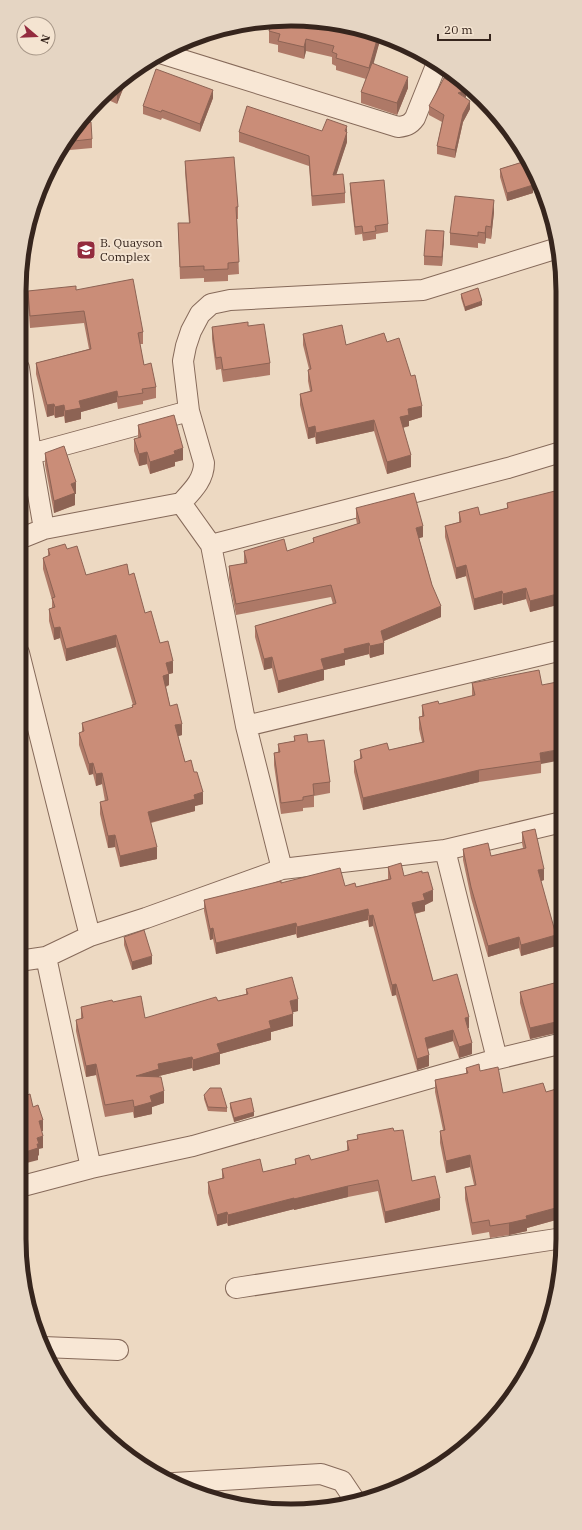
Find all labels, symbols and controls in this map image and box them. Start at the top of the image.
north arrow [16,16,56,56]
scale bar [438,16,490,42]
text: 20 m [444,22,473,37]
text: N [37,33,53,46]
place label: B. Quayson Complex [100,235,163,264]
school or university icon: B. Quayson Complex [75,239,97,261]

